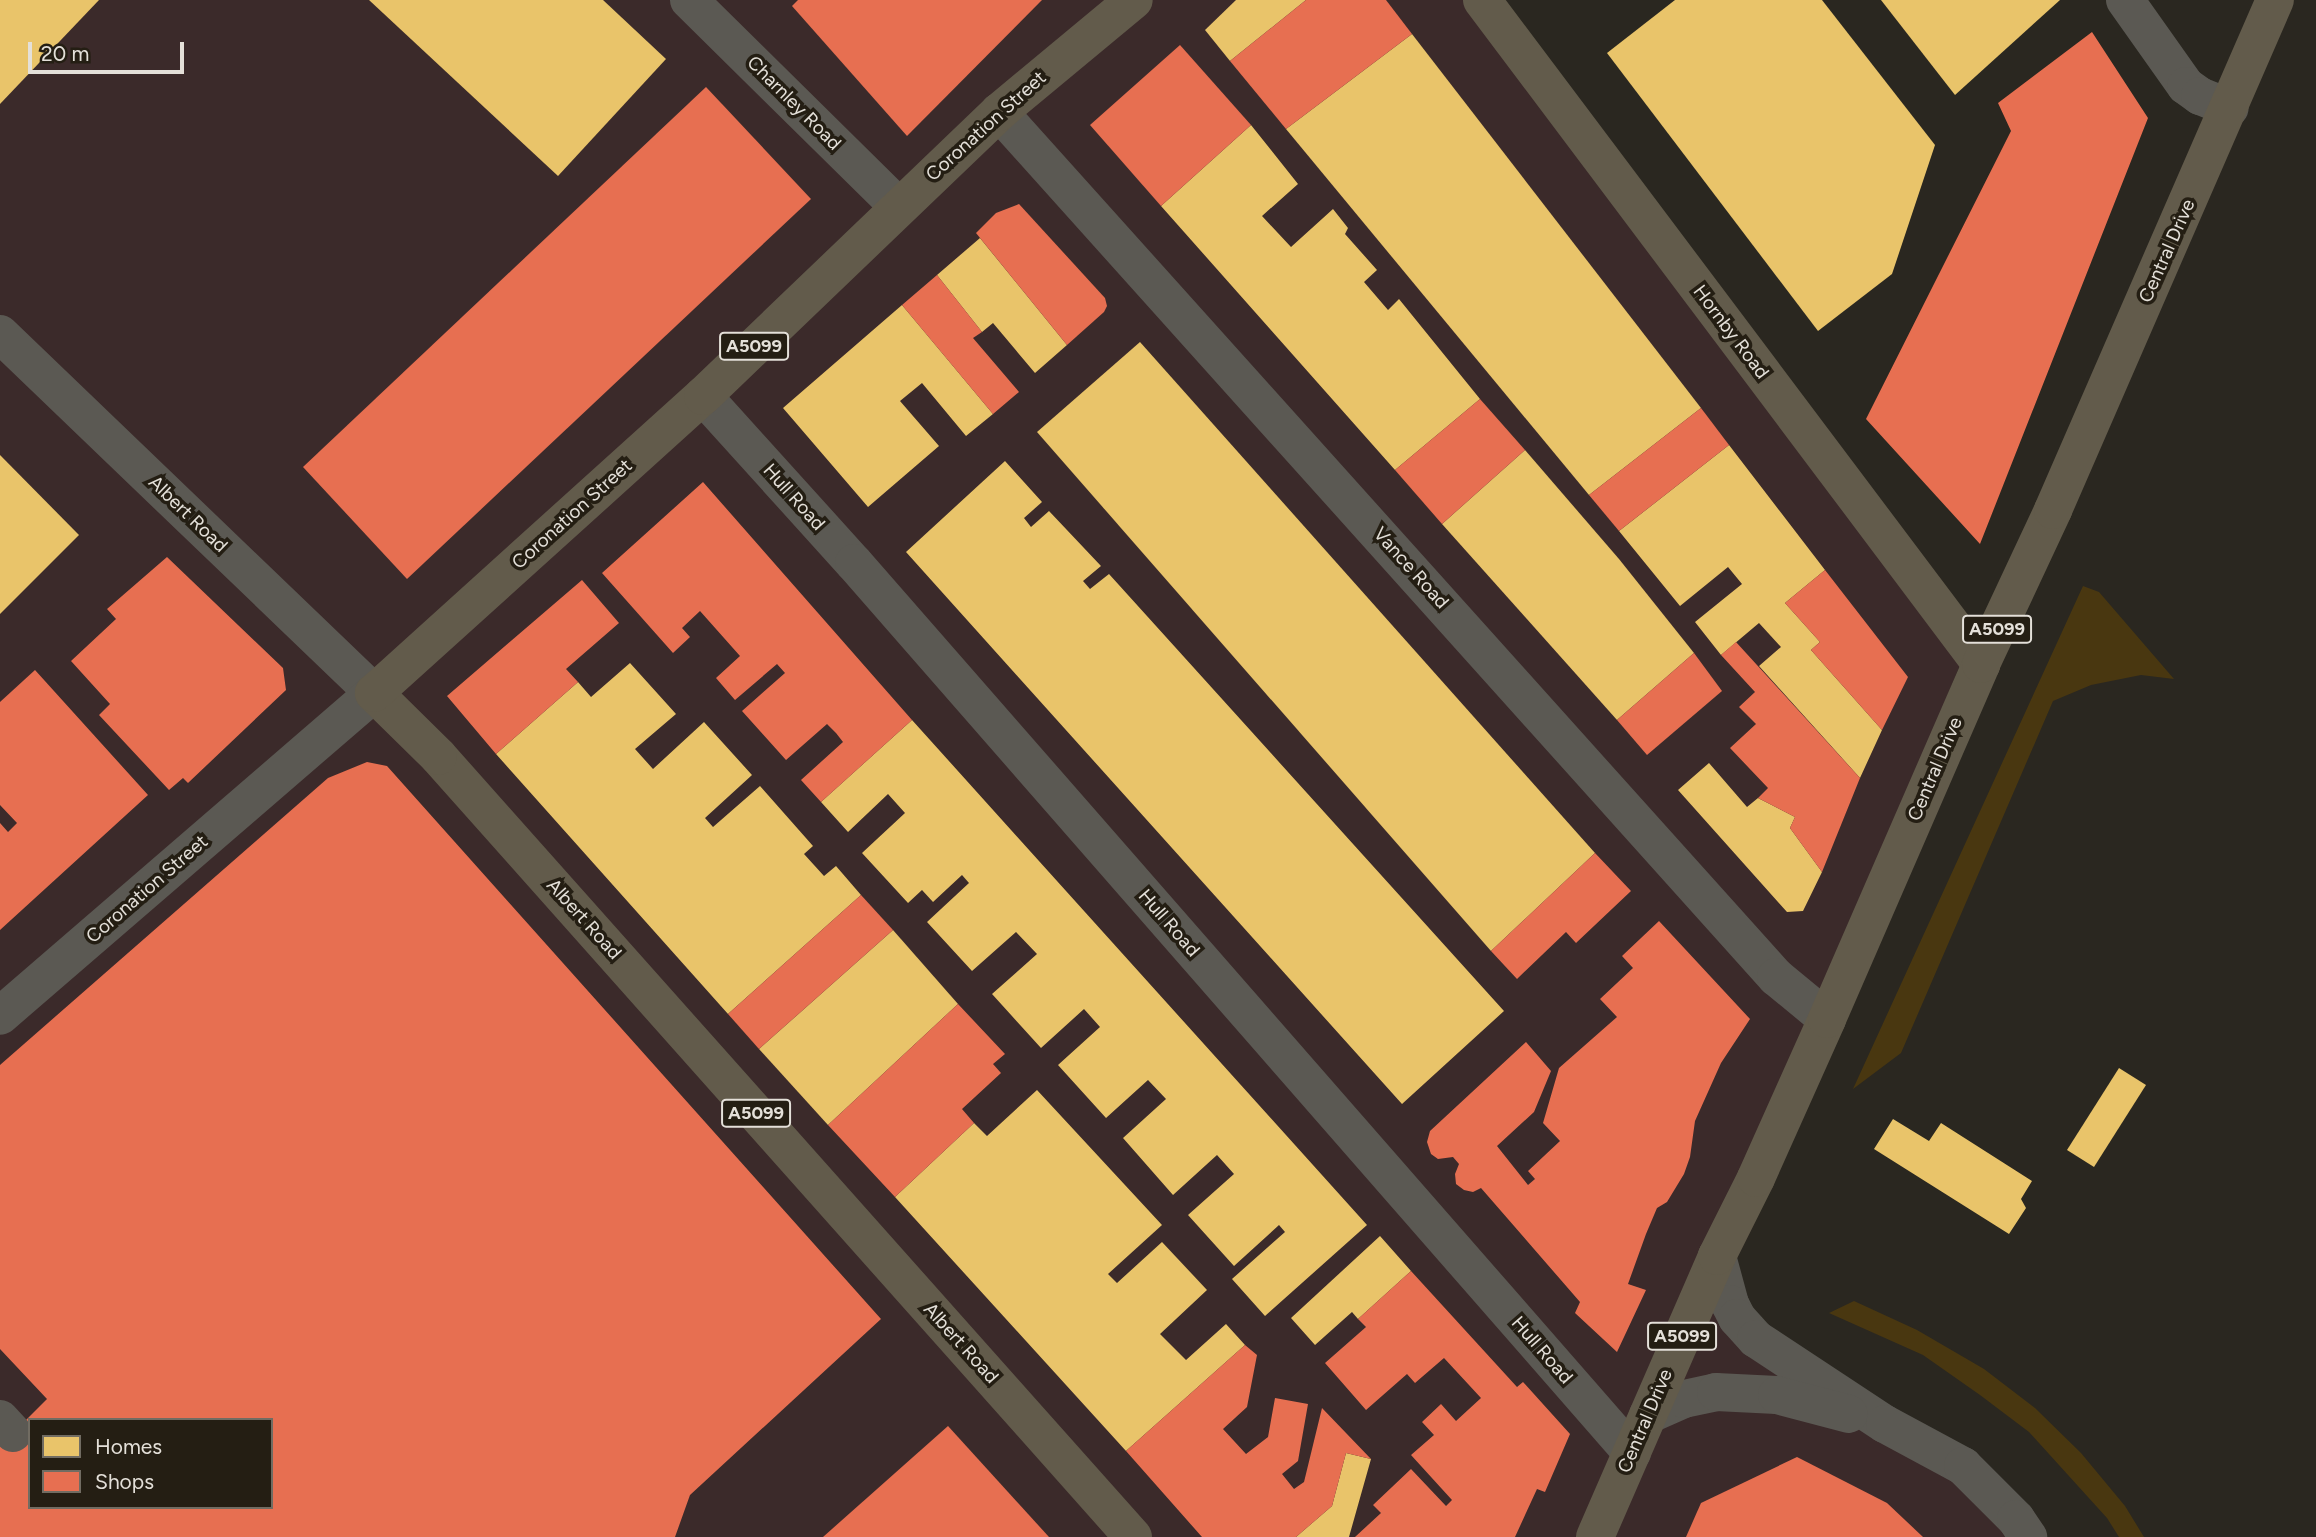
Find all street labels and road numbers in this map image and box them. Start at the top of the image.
street label: Charnley Road [742,51,846,155]
street label: Coronation Street [921,66,1051,186]
street label: Central Drive [2134,196,2200,306]
street label: Hornby Road [1688,281,1774,383]
road number: A5099 [719,332,789,360]
street label: Coronation Street [507,454,637,574]
street label: Hull Road [758,459,830,535]
street label: Albert Road [144,471,232,557]
street label: Vance Road [1368,523,1454,613]
road number: A5099 [1962,614,2032,644]
street label: Central Drive [1903,714,1967,824]
street label: Coronation Street [82,830,212,948]
street label: Albert Road [542,874,626,964]
street label: Hull Road [1134,885,1204,961]
road number: A5099 [721,1098,791,1128]
street label: Albert Road [919,1298,1003,1388]
street label: Hull Road [1507,1312,1577,1388]
road number: A5099 [1647,1322,1717,1350]
street label: Central Drive [1613,1366,1677,1476]

